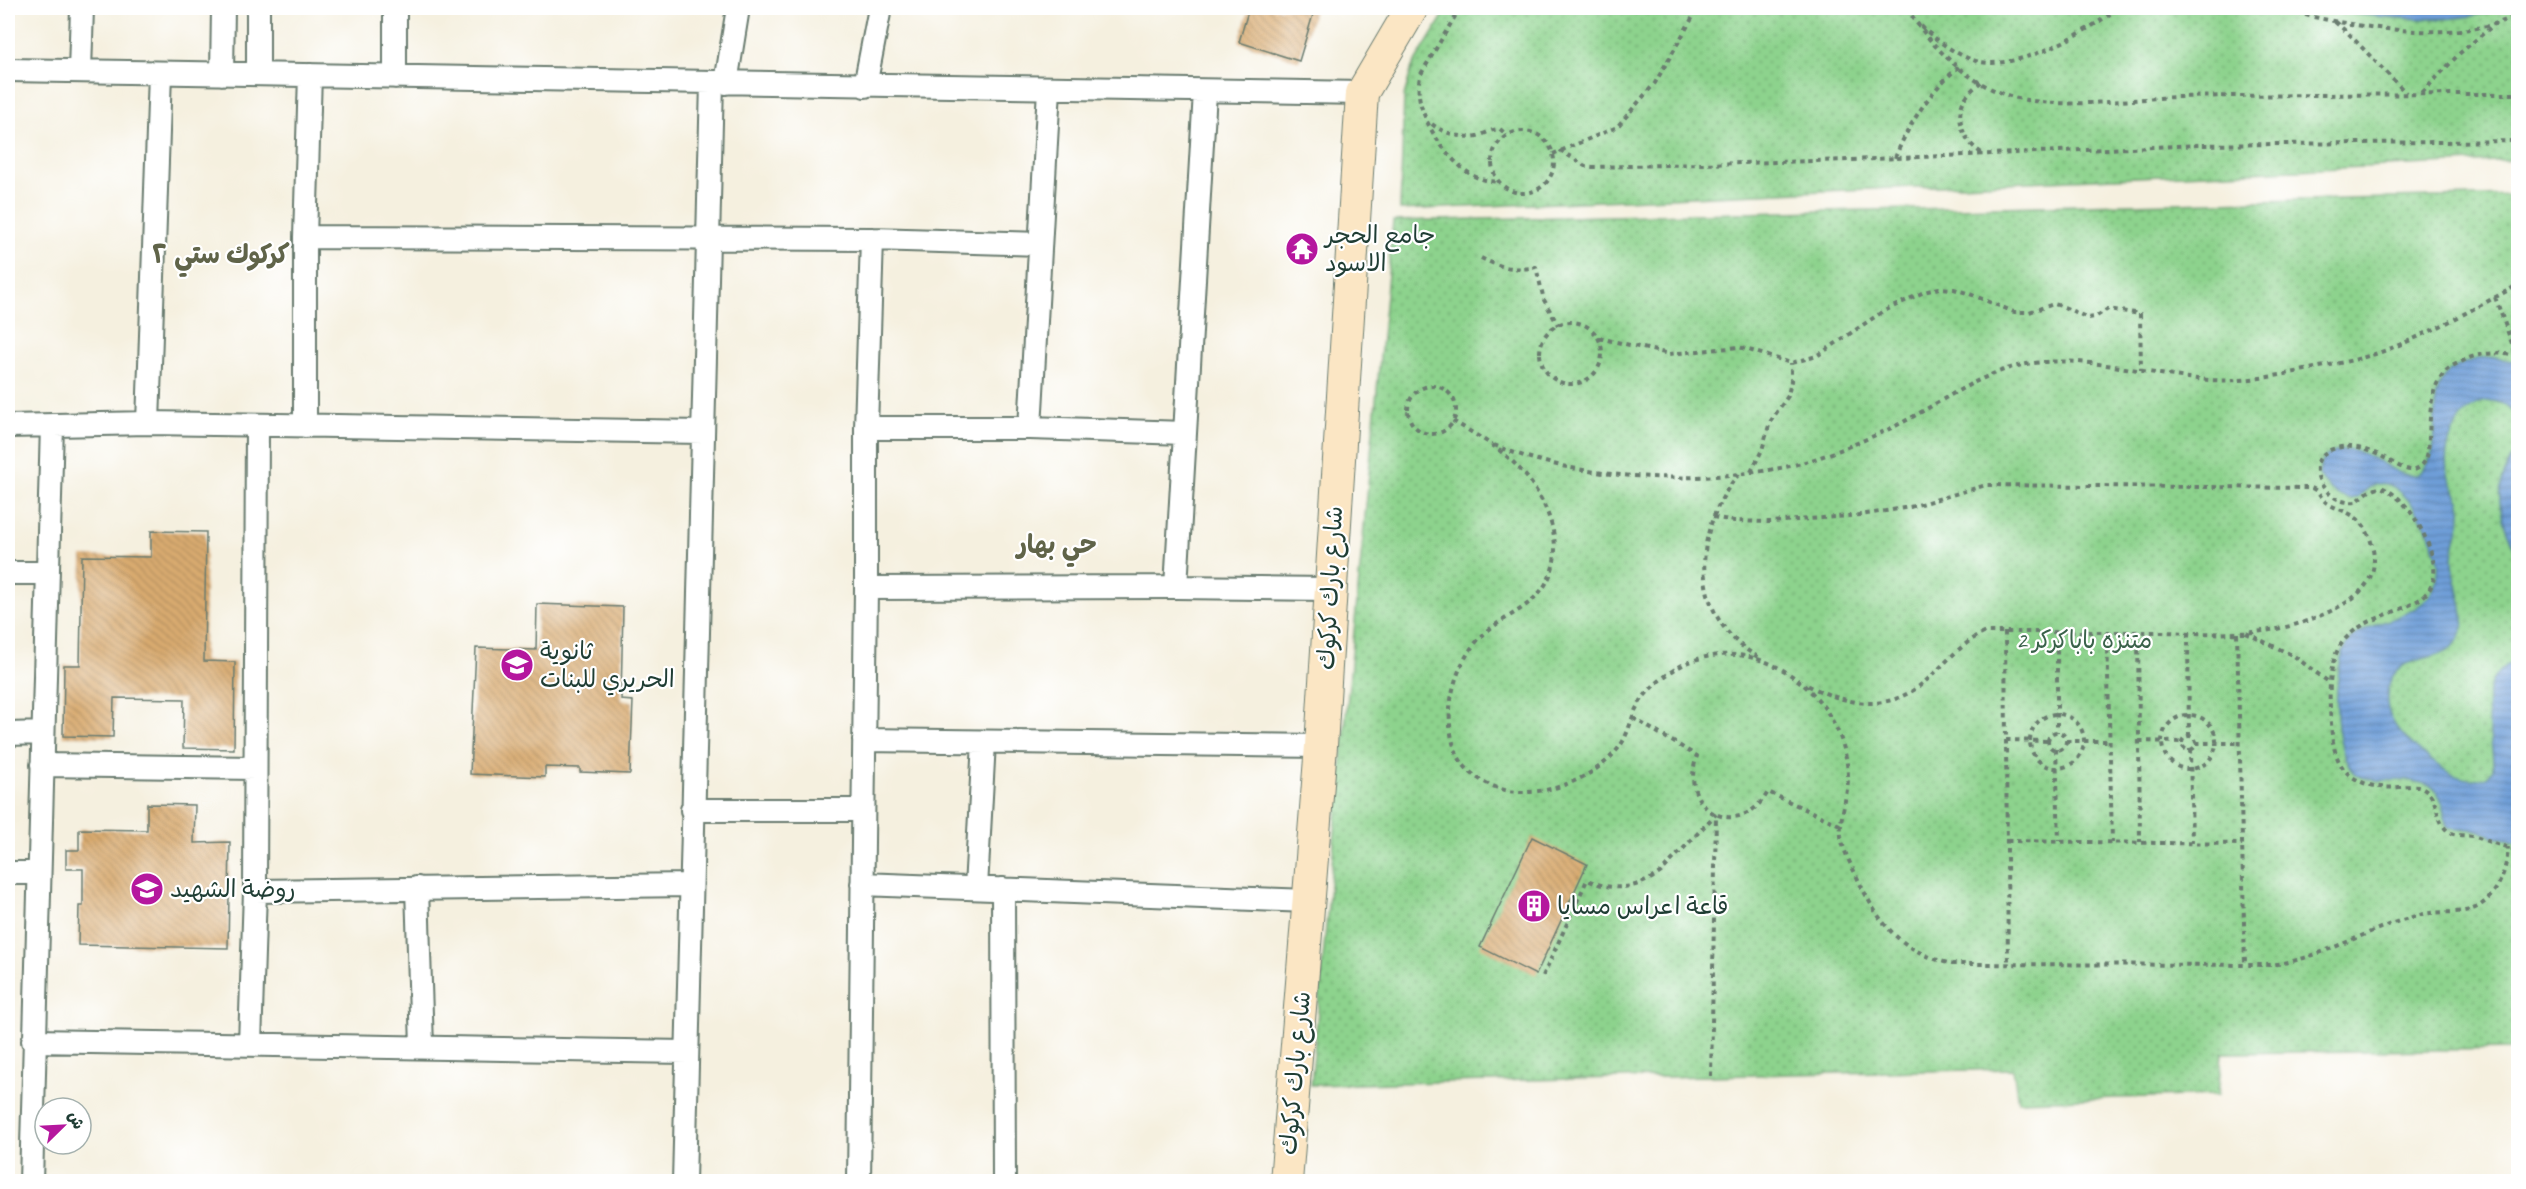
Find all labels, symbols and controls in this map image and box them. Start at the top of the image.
place label: جامع الحجر الاسود [1323,220,1435,278]
temple icon: جامع الحجر الاسود [1284,231,1320,267]
district label: كركوك ستي ٢ [152,238,290,278]
street label: شارع بارك كركوك [1311,505,1351,671]
district label: حي بهار [1015,528,1097,568]
park label: متنزه باباكركر 2 [2016,625,2152,655]
place label: ثانوية الحريري للبنات [540,636,675,696]
school or university icon: ثانوية الحريري للبنات [499,647,535,683]
school or university icon: روضة الشهيد [129,871,165,907]
place label: روضة الشهيد [170,874,296,904]
building icon: قاعة اعراس مسايا [1516,888,1552,924]
place label: قاعة اعراس مسايا [1557,891,1728,921]
street label: شارع بارك كركوك [1273,990,1319,1156]
north arrow [33,1096,93,1156]
text: ش [63,1108,89,1132]

